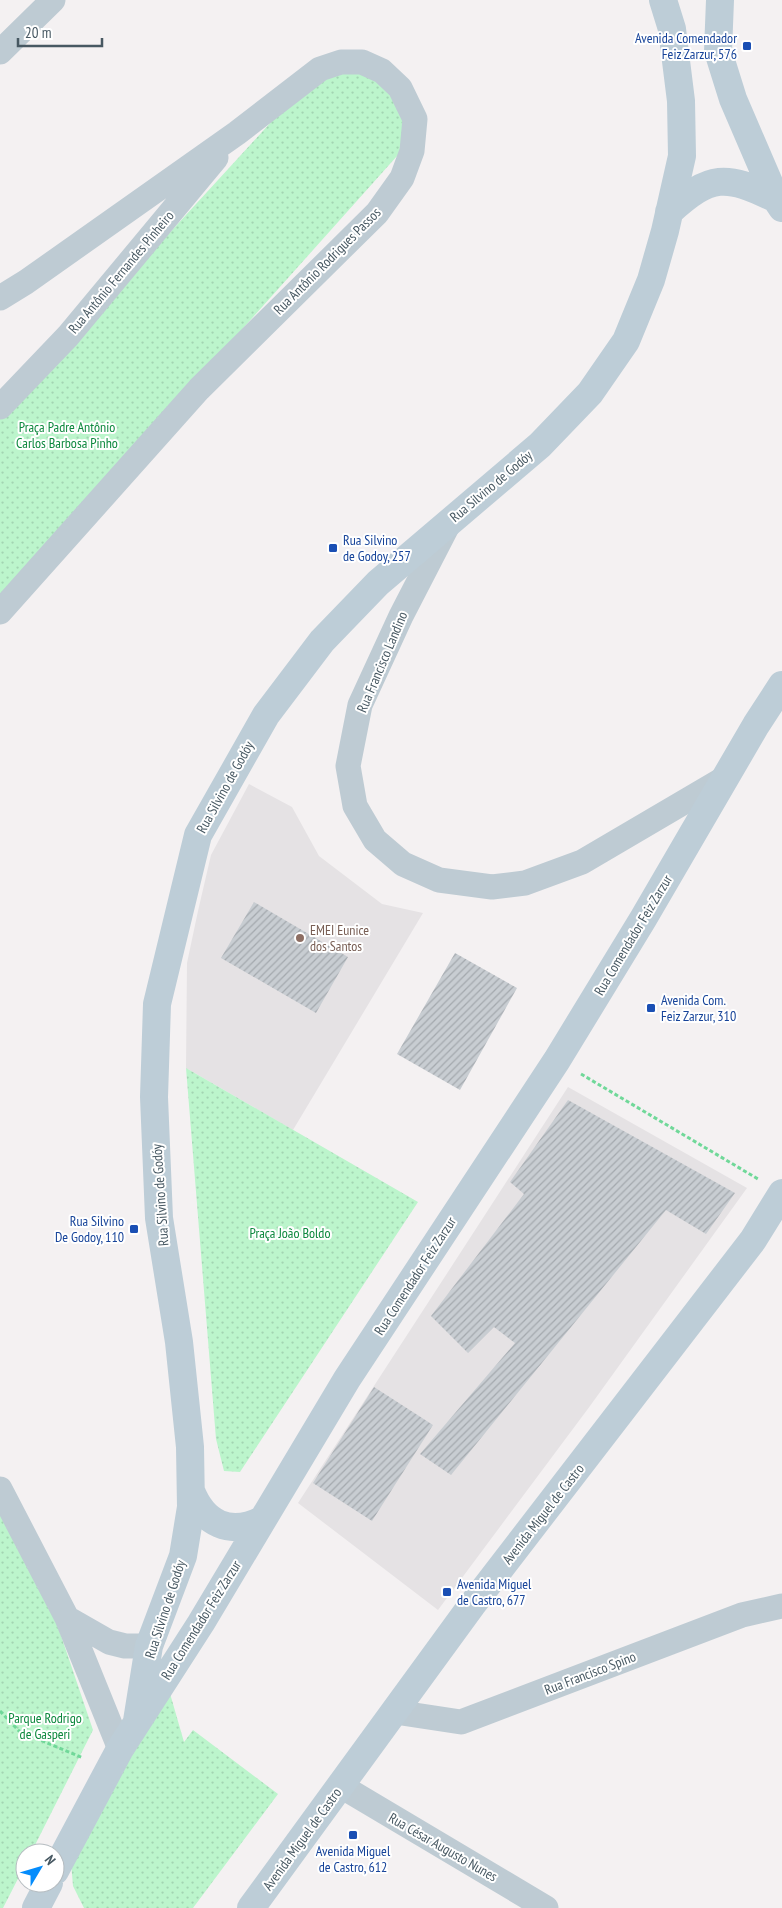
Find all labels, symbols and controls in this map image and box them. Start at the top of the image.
scale bar [18,15,101,47]
text: 20 m [25,23,51,42]
place label: Avenida Comendador Feiz Zarzur, 576 [635,29,737,63]
marker: Avenida Comendador Feiz Zarzur, 576 [741,40,753,52]
street label: Rua Antônio Rodrigues Passos [270,203,385,318]
street label: Rua Antônio Fernandes Pinheiro [64,207,178,337]
park label: Praça Padre Antônio Carlos Barbosa Pinho [16,418,118,452]
street label: Rua Silvino de Godóy [446,446,537,526]
place label: Rua Silvino de Godoy, 257 [343,531,411,565]
marker: Rua Silvino de Godoy, 257 [327,542,339,554]
street label: Rua Francisco Landino [353,609,411,715]
street label: Rua Silvino de Godóy [192,737,258,836]
street label: Rua Comendador Feiz Zarzur [590,871,676,999]
place label: EMEI Eunice dos Santos [310,921,369,955]
marker: EMEI Eunice dos Santos [294,932,306,944]
place label: Avenida Com. Feiz Zarzur, 310 [661,991,736,1025]
marker: Avenida Com. Feiz Zarzur, 310 [645,1002,657,1014]
street label: Rua Silvino de Godóy [147,1143,173,1247]
place label: Rua Silvino De Godoy, 110 [55,1212,124,1246]
street label: Rua Comendador Feiz Zarzur [370,1213,460,1339]
marker: Rua Silvino De Godoy, 110 [128,1223,140,1235]
park label: Praça João Boldo [250,1224,330,1242]
street label: Avenida Miguel de Castro [498,1460,588,1568]
street label: Rua Silvino de Godóy [141,1557,190,1660]
street label: Rua Comendador Feiz Zarzur [157,1557,245,1683]
place label: Avenida Miguel de Castro, 677 [457,1575,532,1609]
marker: Avenida Miguel de Castro, 677 [441,1586,453,1598]
street label: Rua Francisco Spino [542,1647,638,1699]
park label: Parque Rodrigo de Gasperi [8,1709,82,1743]
street label: Avenida Miguel de Castro [259,1784,345,1894]
street label: Rua César Augusto Nunes [385,1809,501,1886]
marker: Avenida Miguel de Castro, 612 [347,1829,359,1841]
place label: Avenida Miguel de Castro, 612 [316,1842,391,1876]
north arrow [15,1843,65,1893]
text: N [41,1851,60,1869]

